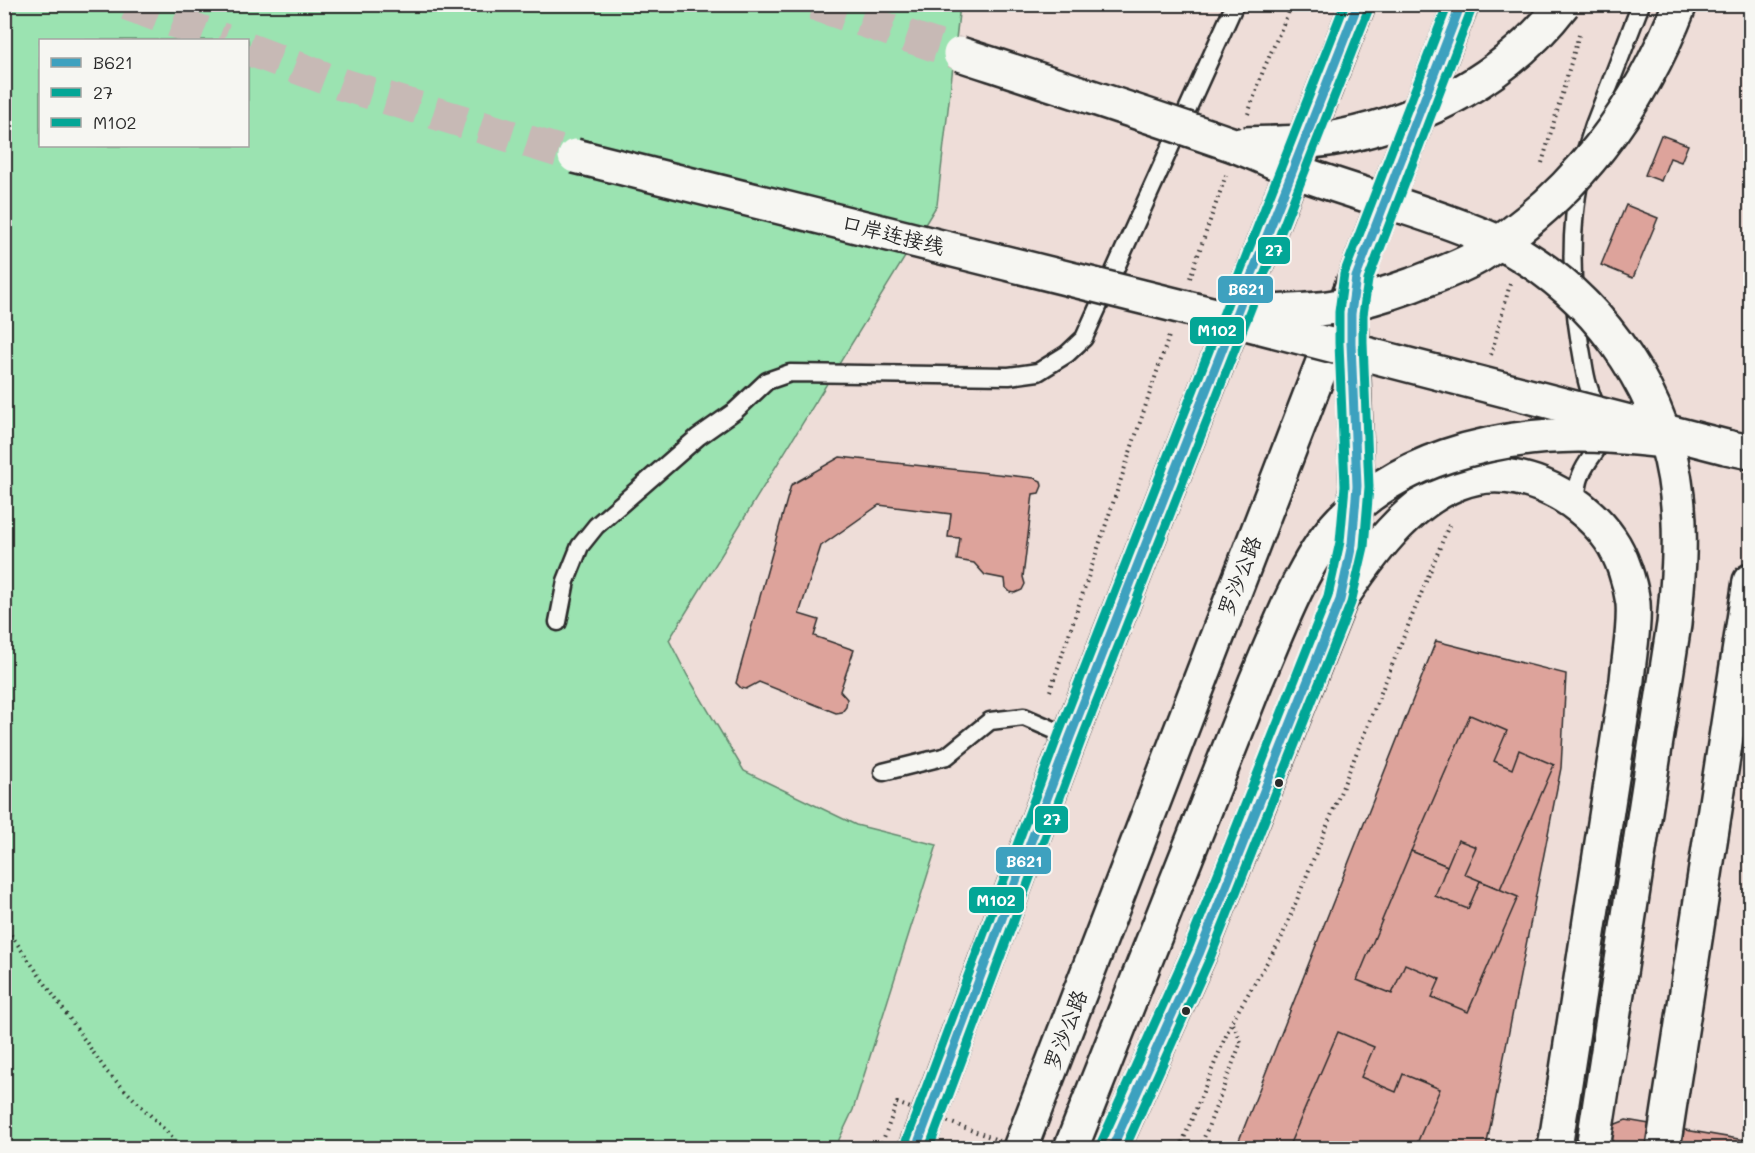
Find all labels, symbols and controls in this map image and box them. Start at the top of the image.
legend [39,39,249,147]
text: B621 [93,50,133,74]
text: 27 [93,80,113,104]
text: M102 [93,110,137,134]
street label: 口岸连接线 [839,208,948,259]
line badge: 27 [1257,236,1291,265]
text: 27 [1265,239,1283,260]
line badge: B621 [1217,275,1274,304]
text: B621 [1228,278,1264,299]
line badge: M102 [1189,316,1245,345]
text: M102 [1197,319,1237,340]
street label: 罗沙公路 [1211,531,1266,620]
unlabelled marker [1273,777,1285,789]
line badge: 27 [1034,805,1069,834]
text: 27 [1043,808,1061,829]
line badge: B621 [995,846,1052,875]
text: B621 [1006,850,1042,871]
line badge: M102 [968,886,1025,914]
text: M102 [976,889,1016,910]
street label: 罗沙公路 [1037,985,1092,1074]
unlabelled marker [1180,1005,1192,1017]

